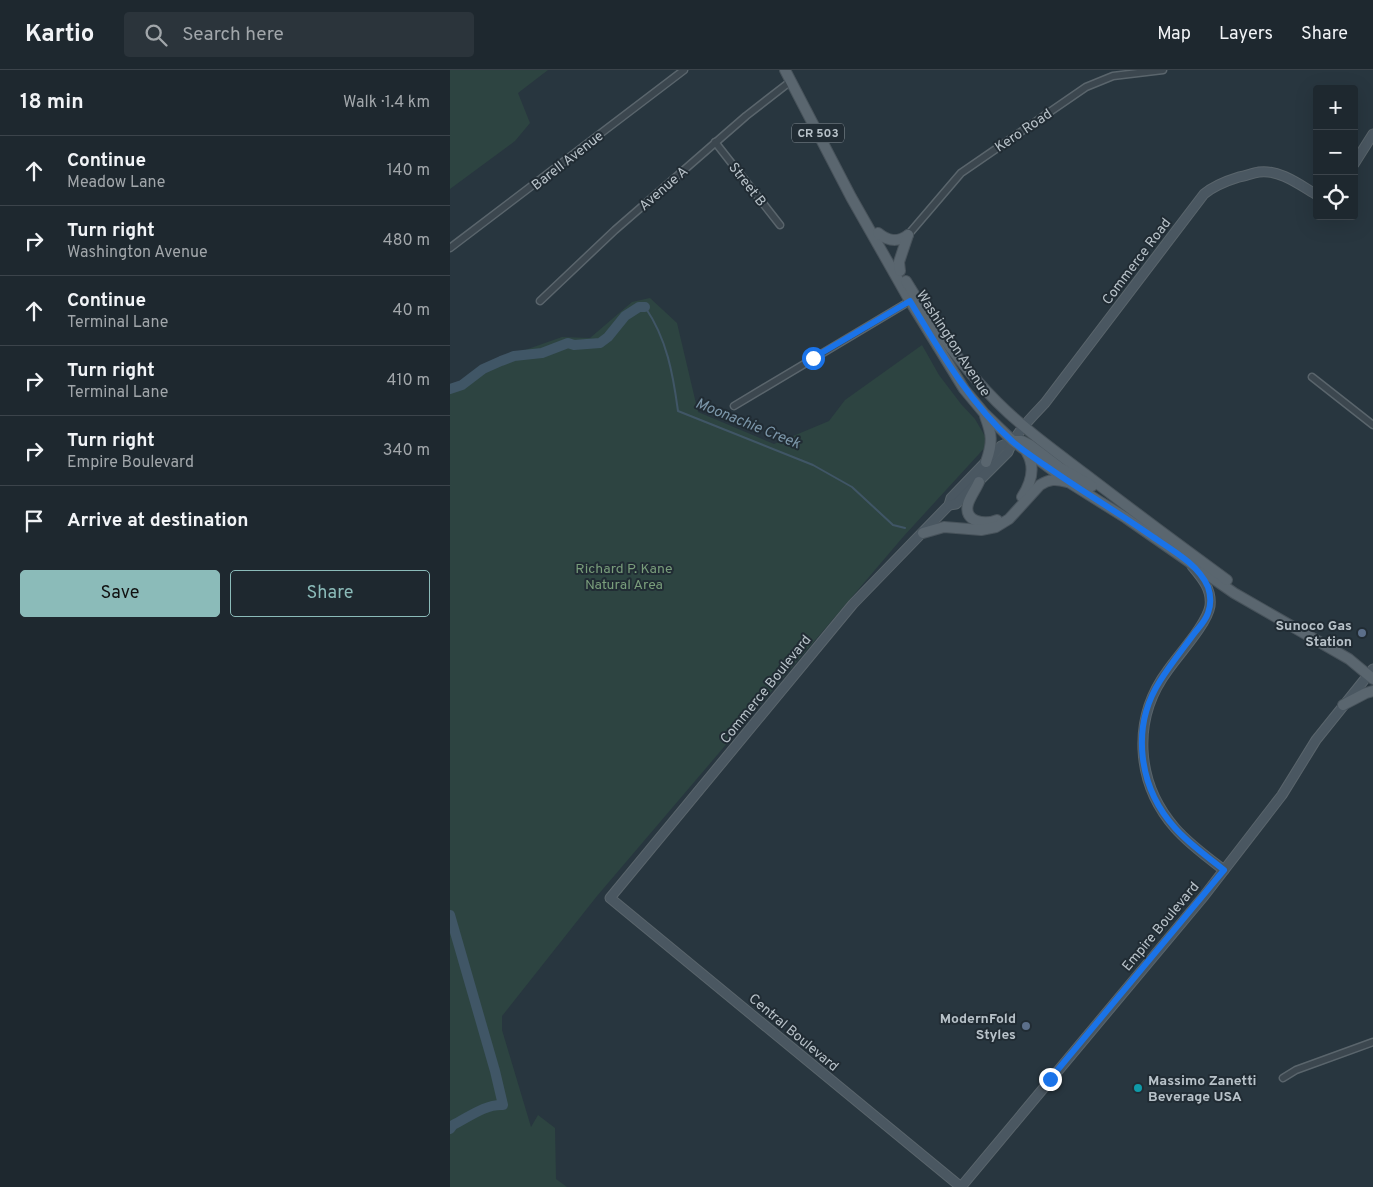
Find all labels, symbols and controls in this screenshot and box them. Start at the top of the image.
search box [124,12,474,57]
text: Kartio [25,20,94,50]
icon: search [142,21,170,49]
text: Search here [182,23,284,47]
text: Map [1157,23,1191,46]
text: Layers [1219,23,1273,46]
text: Share [1301,23,1348,46]
map controls [1313,85,1358,220]
button: + [1313,85,1358,130]
text: 18 min [20,89,84,116]
text: Walk · 1.4 km [343,93,430,113]
street label: Kero Road [992,106,1056,157]
road number: CR 503 [792,124,844,142]
street label: Barell Avenue [529,128,607,194]
button: − [1313,130,1358,175]
text: Continue [67,149,146,173]
icon: ahead [20,157,48,185]
street label: Street B [724,160,769,210]
text: 140 m [387,161,430,181]
street label: Avenue A [636,163,692,215]
text: Meadow Lane [67,173,165,193]
button: locate [1313,175,1358,220]
street label: Commerce Road [1099,215,1175,309]
text: Turn right [67,219,155,243]
icon: right [20,227,48,255]
text: 480 m [383,231,430,251]
text: Washington Avenue [67,243,208,263]
street label: Washington Avenue [912,288,993,400]
text: Continue [67,289,146,313]
icon: ahead [20,297,48,325]
text: 40 m [392,301,430,321]
text: Terminal Lane [67,313,168,333]
route start [802,347,825,370]
text: Turn right [67,359,155,383]
icon: right [20,367,48,395]
text: 410 m [387,371,430,391]
text: Terminal Lane [67,383,168,403]
water label: Moonachie Creek [692,395,803,454]
text: Turn right [67,429,155,453]
icon: right [20,437,48,465]
text: 340 m [383,441,430,461]
text: Empire Boulevard [67,453,194,473]
icon: arrive [20,507,48,535]
text: Arrive at destination [67,509,248,533]
park label: Richard P. Kane Natural Area [575,561,673,594]
button: Save [20,570,220,617]
button: Share [230,570,430,617]
place label: Sunoco Gas Station [1276,618,1352,651]
marker: Sunoco Gas Station [1356,627,1368,639]
street label: Commerce Boulevard [717,632,815,748]
street label: Empire Boulevard [1119,879,1203,975]
street label: Central Boulevard [745,991,841,1076]
place label: ModernFold Styles [940,1011,1016,1044]
marker: ModernFold Styles [1020,1020,1032,1032]
route end [1039,1068,1062,1091]
place label: Massimo Zanetti Beverage USA [1148,1073,1256,1106]
marker: Massimo Zanetti Beverage USA [1132,1082,1144,1094]

